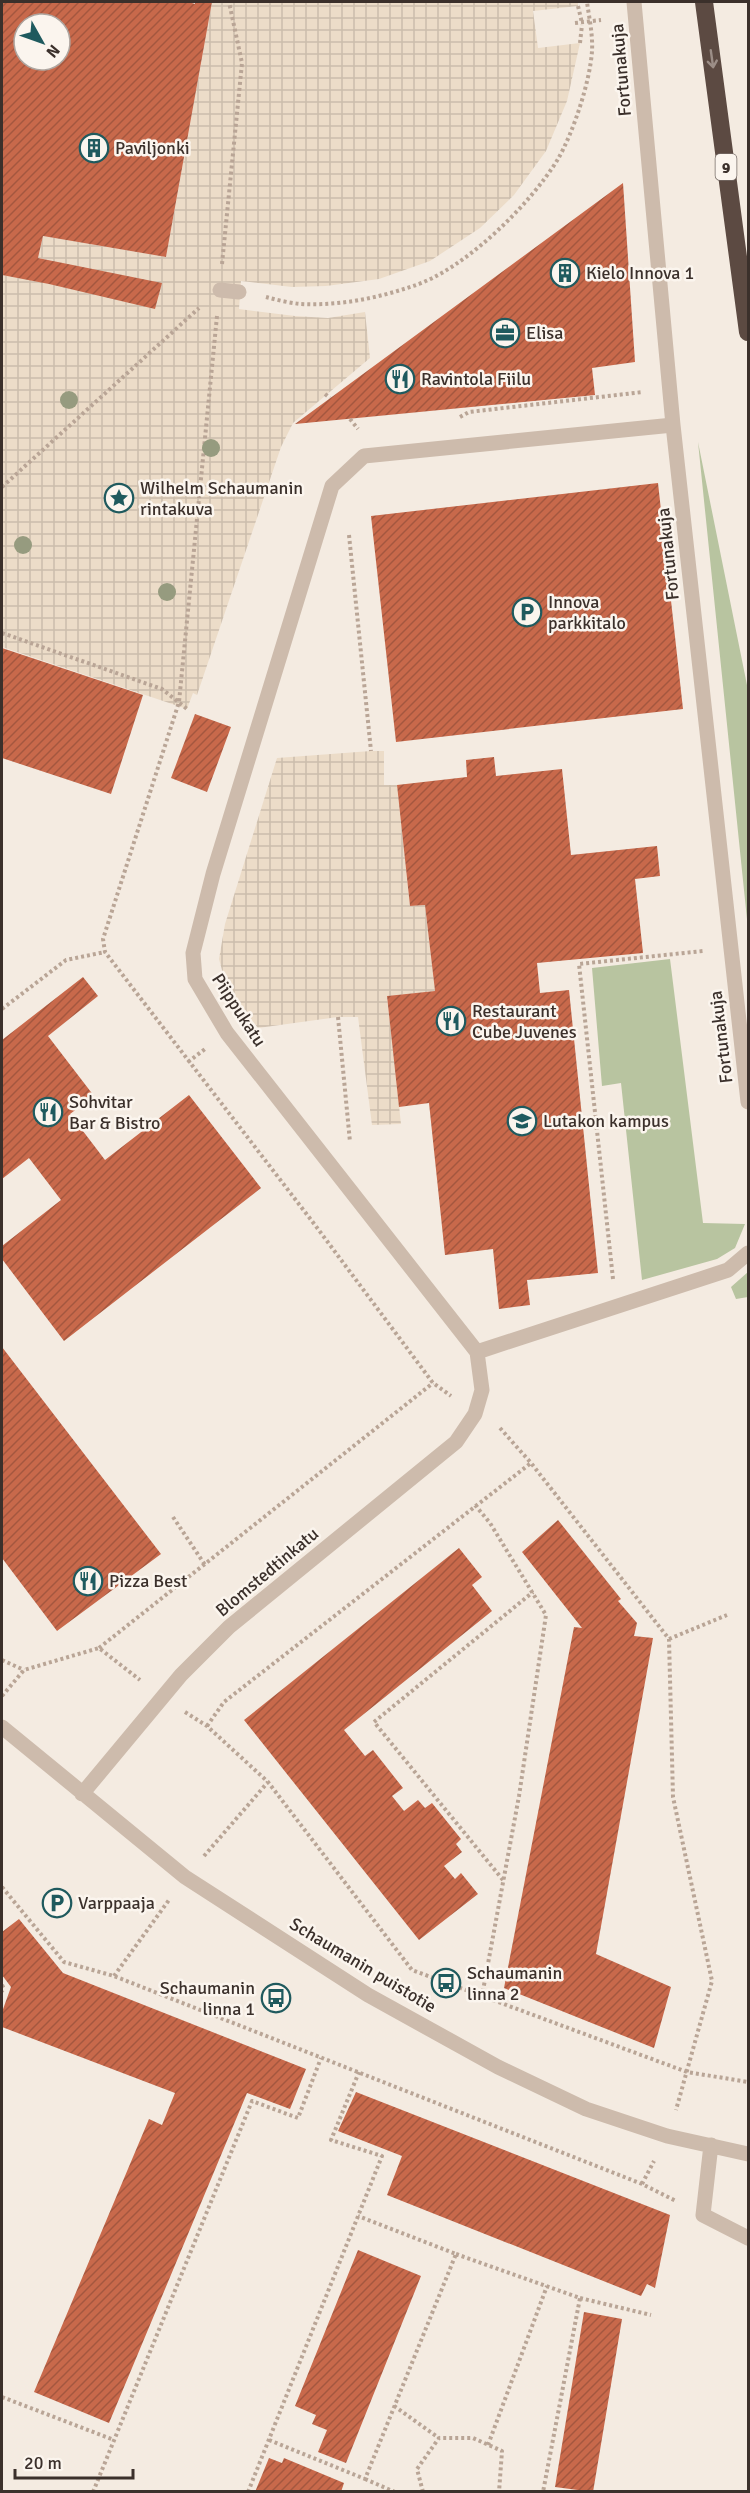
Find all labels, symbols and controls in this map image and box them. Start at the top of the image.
north arrow [12,12,72,72]
street label: Fortunakuja [606,23,636,117]
text: N [41,40,64,62]
one-way arrow [706,49,717,69]
building icon: Paviljonki [78,132,110,164]
place label: Paviljonki [115,137,190,159]
road number: 9 [716,154,736,180]
building icon: Kielo Innova 1 [549,257,581,289]
place label: Kielo Innova 1 [586,262,694,284]
office icon: Elisa [489,317,521,349]
place label: Elisa [526,322,563,344]
restaurant icon: Ravintola Fiilu [384,363,416,395]
place label: Ravintola Fiilu [421,368,531,390]
place label: Wilhelm Schaumanin rintakuva [140,477,303,520]
place icon: Wilhelm Schaumanin rintakuva [103,482,135,514]
street label: Fortunakuja [652,507,684,601]
place label: Innova parkkitalo [548,591,626,634]
parking icon: Innova parkkitalo [511,596,543,628]
street label: Piippukatu [207,969,271,1051]
street label: Fortunakuja [704,990,738,1084]
place label: Restaurant Cube Juvenes [472,1000,577,1043]
restaurant icon: Restaurant Cube Juvenes [435,1005,467,1037]
place label: Sohvitar Bar & Bistro [69,1091,160,1134]
restaurant icon: Sohvitar Bar & Bistro [32,1096,64,1128]
school or university icon: Lutakon kampus [506,1105,538,1137]
place label: Lutakon kampus [543,1110,669,1132]
street label: Blomstedtinkatu [211,1523,323,1621]
restaurant icon: Pizza Best [72,1565,104,1597]
place label: Pizza Best [109,1570,187,1592]
parking icon: Varppaaja [41,1887,73,1919]
place label: Varppaaja [78,1892,155,1914]
street label: Schaumanin puistotie [286,1913,440,2017]
place label: Schaumanin linna 2 [467,1962,562,2005]
bus stop icon: Schaumanin linna 2 [430,1967,462,1999]
place label: Schaumanin linna 1 [160,1977,255,2020]
bus stop icon: Schaumanin linna 1 [260,1982,292,2014]
scale bar [15,2442,134,2480]
text: 20 m [24,2452,62,2474]

